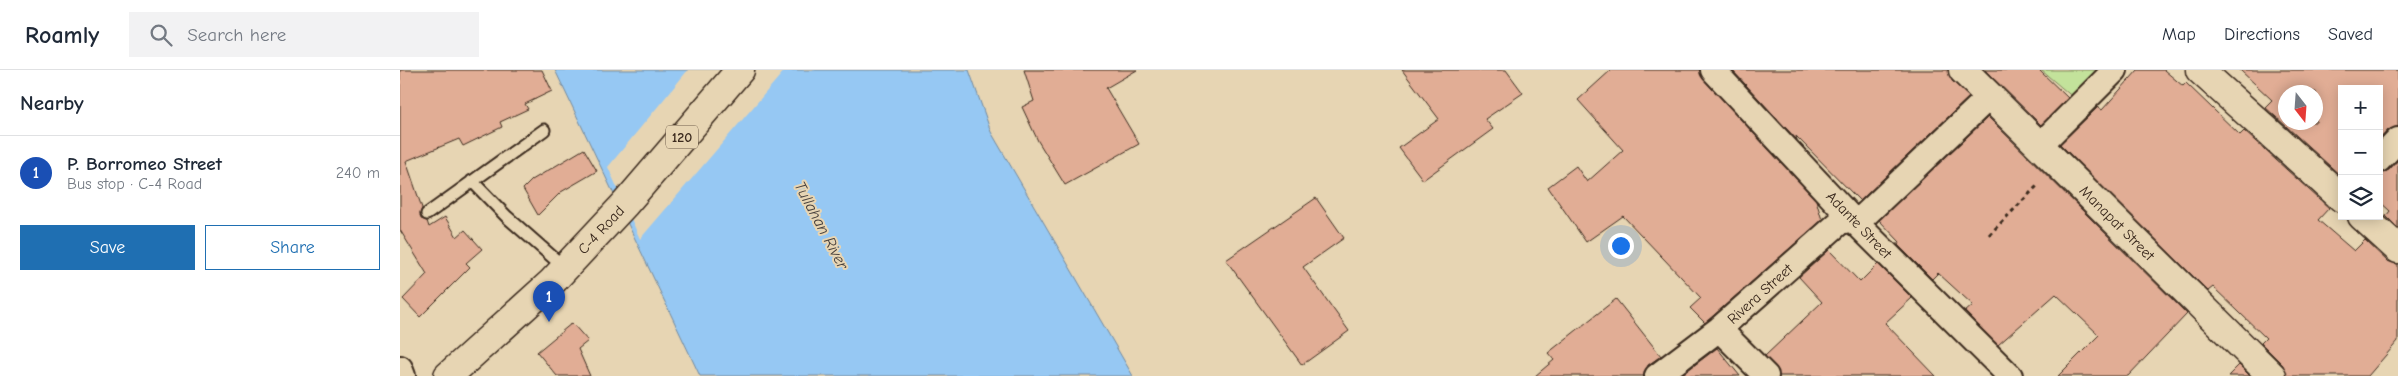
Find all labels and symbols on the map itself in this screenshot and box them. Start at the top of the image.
north arrow [2278,85,2323,130]
road number: 120 [666,126,698,148]
water label: Tullahan River [790,178,852,273]
street label: Manapat Street [2076,182,2159,265]
street label: Adante Street [1822,188,1896,263]
street label: C-4 Road [574,202,628,258]
your location [1608,233,1634,259]
street label: Rivera Street [1724,259,1797,328]
pin: 1 [533,281,565,322]

